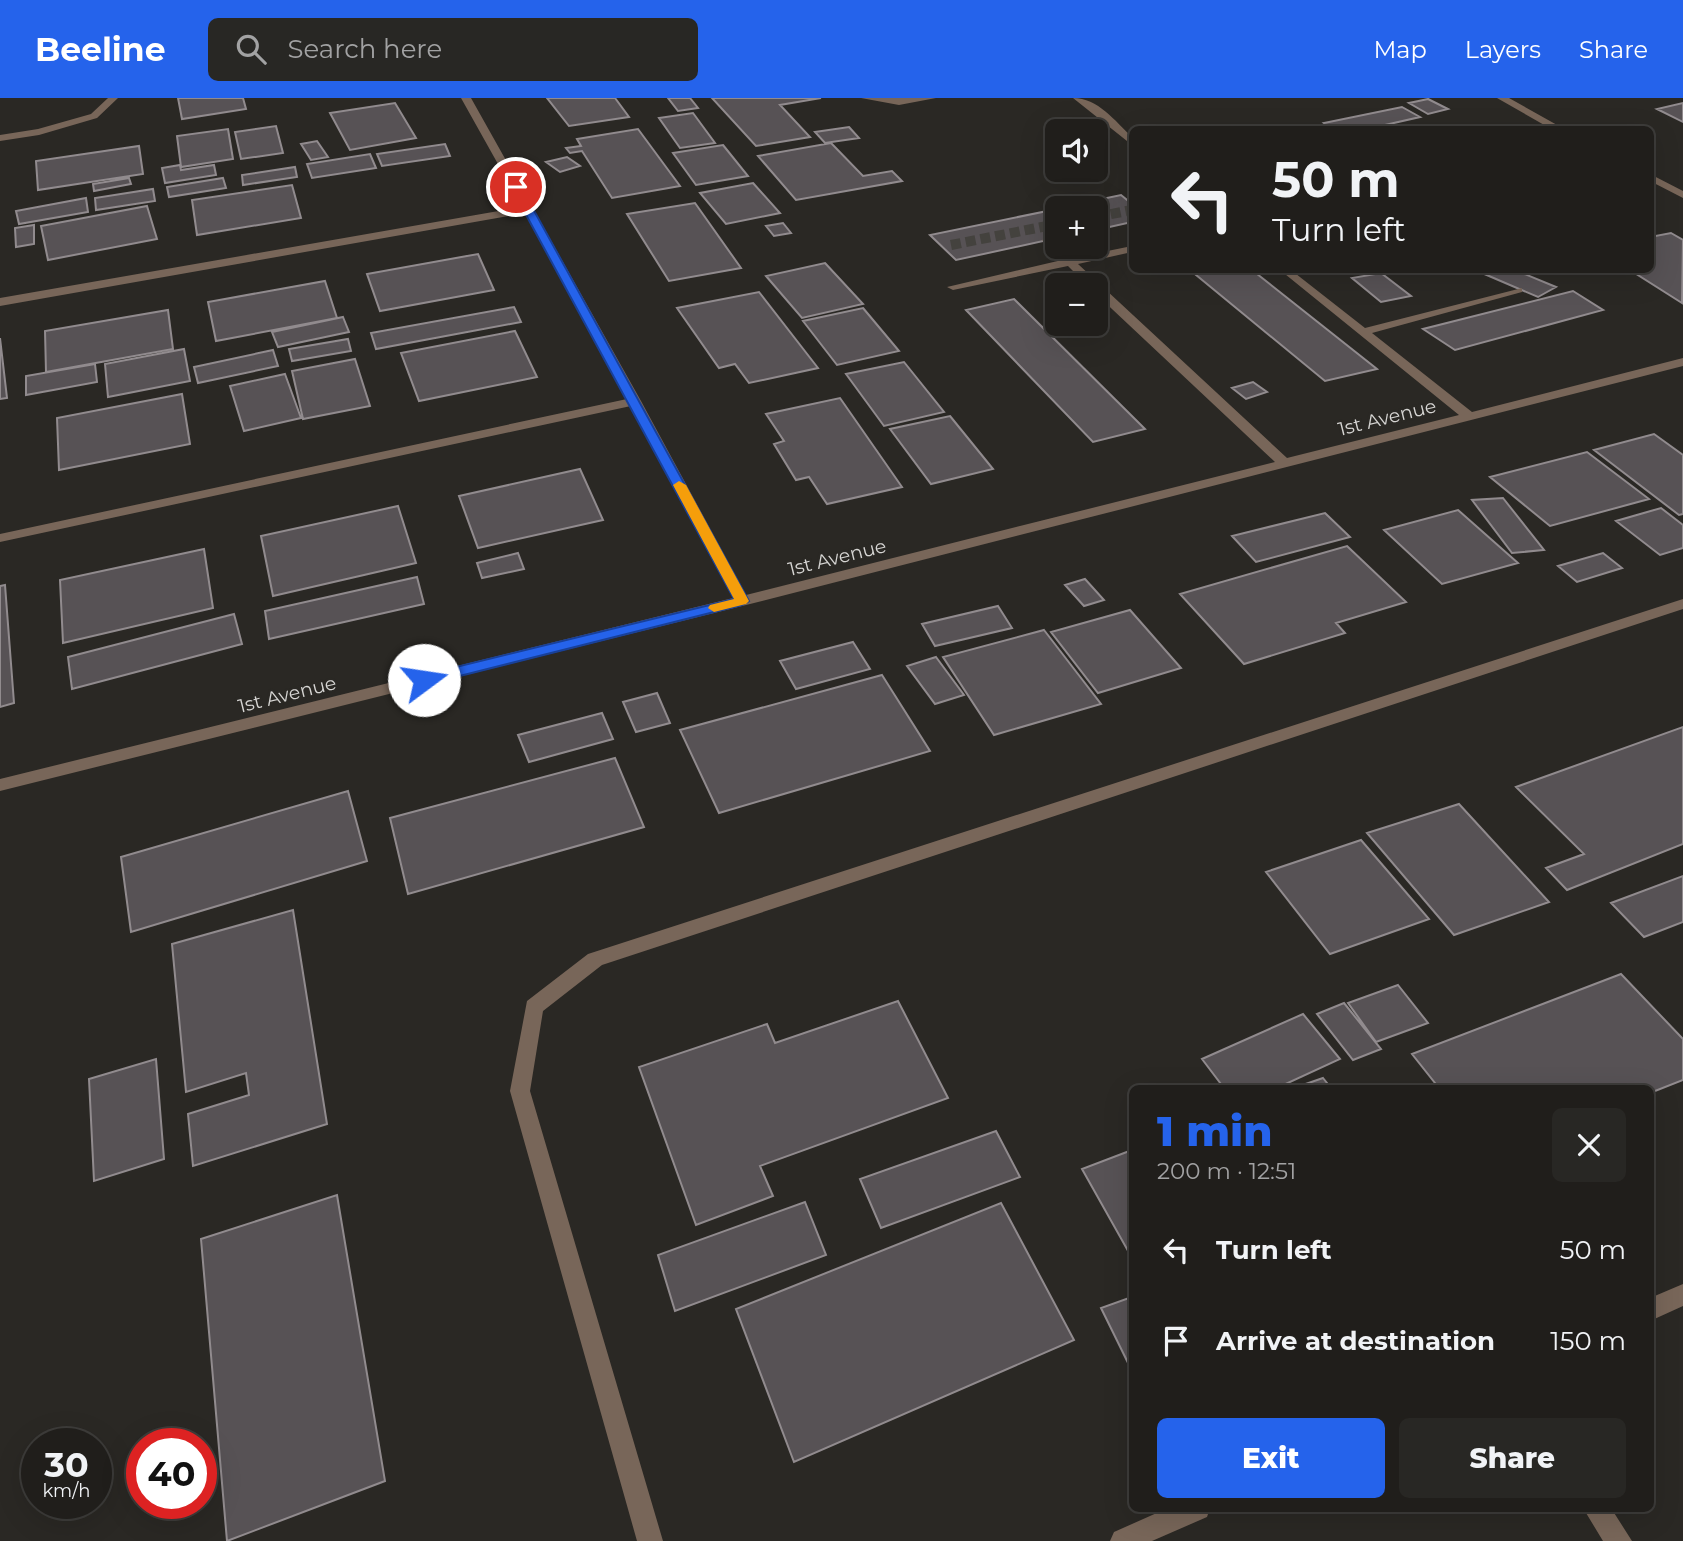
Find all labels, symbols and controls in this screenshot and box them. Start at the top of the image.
search box [208,18,698,81]
text: Beeline [35,29,166,69]
icon: search [232,30,270,68]
text: Search here [288,33,442,65]
text: Map [1373,35,1427,64]
text: Layers [1465,35,1541,64]
text: Share [1579,35,1648,64]
map controls [1045,119,1108,336]
button: sound [1045,119,1108,182]
text: 50 m [1272,150,1400,209]
icon: left [1157,154,1248,245]
pin [486,157,546,217]
icon: arrive [497,168,535,206]
button: + [1045,196,1108,259]
text: Turn left [1272,210,1406,249]
button: − [1045,273,1108,336]
street label: 1st Avenue [1336,394,1439,441]
street label: 1st Avenue [786,534,889,581]
position arrow [387,643,461,717]
street label: 1st Avenue [236,671,339,718]
text: 1 min [1157,1105,1273,1157]
button: close [1552,1108,1626,1182]
text: 200 m · 12:51 [1157,1157,1296,1185]
icon: left [1157,1231,1195,1269]
text: Turn left [1216,1234,1332,1266]
text: 50 m [1560,1234,1626,1266]
icon: arrive [1157,1322,1195,1360]
text: Arrive at destination [1216,1325,1495,1357]
text: 150 m [1550,1325,1626,1357]
button: Exit [1157,1418,1385,1498]
button: Share [1399,1418,1626,1498]
speed limit sign: 40 [126,1428,217,1519]
text: 30 [44,1443,89,1486]
text: km/h [42,1480,91,1502]

